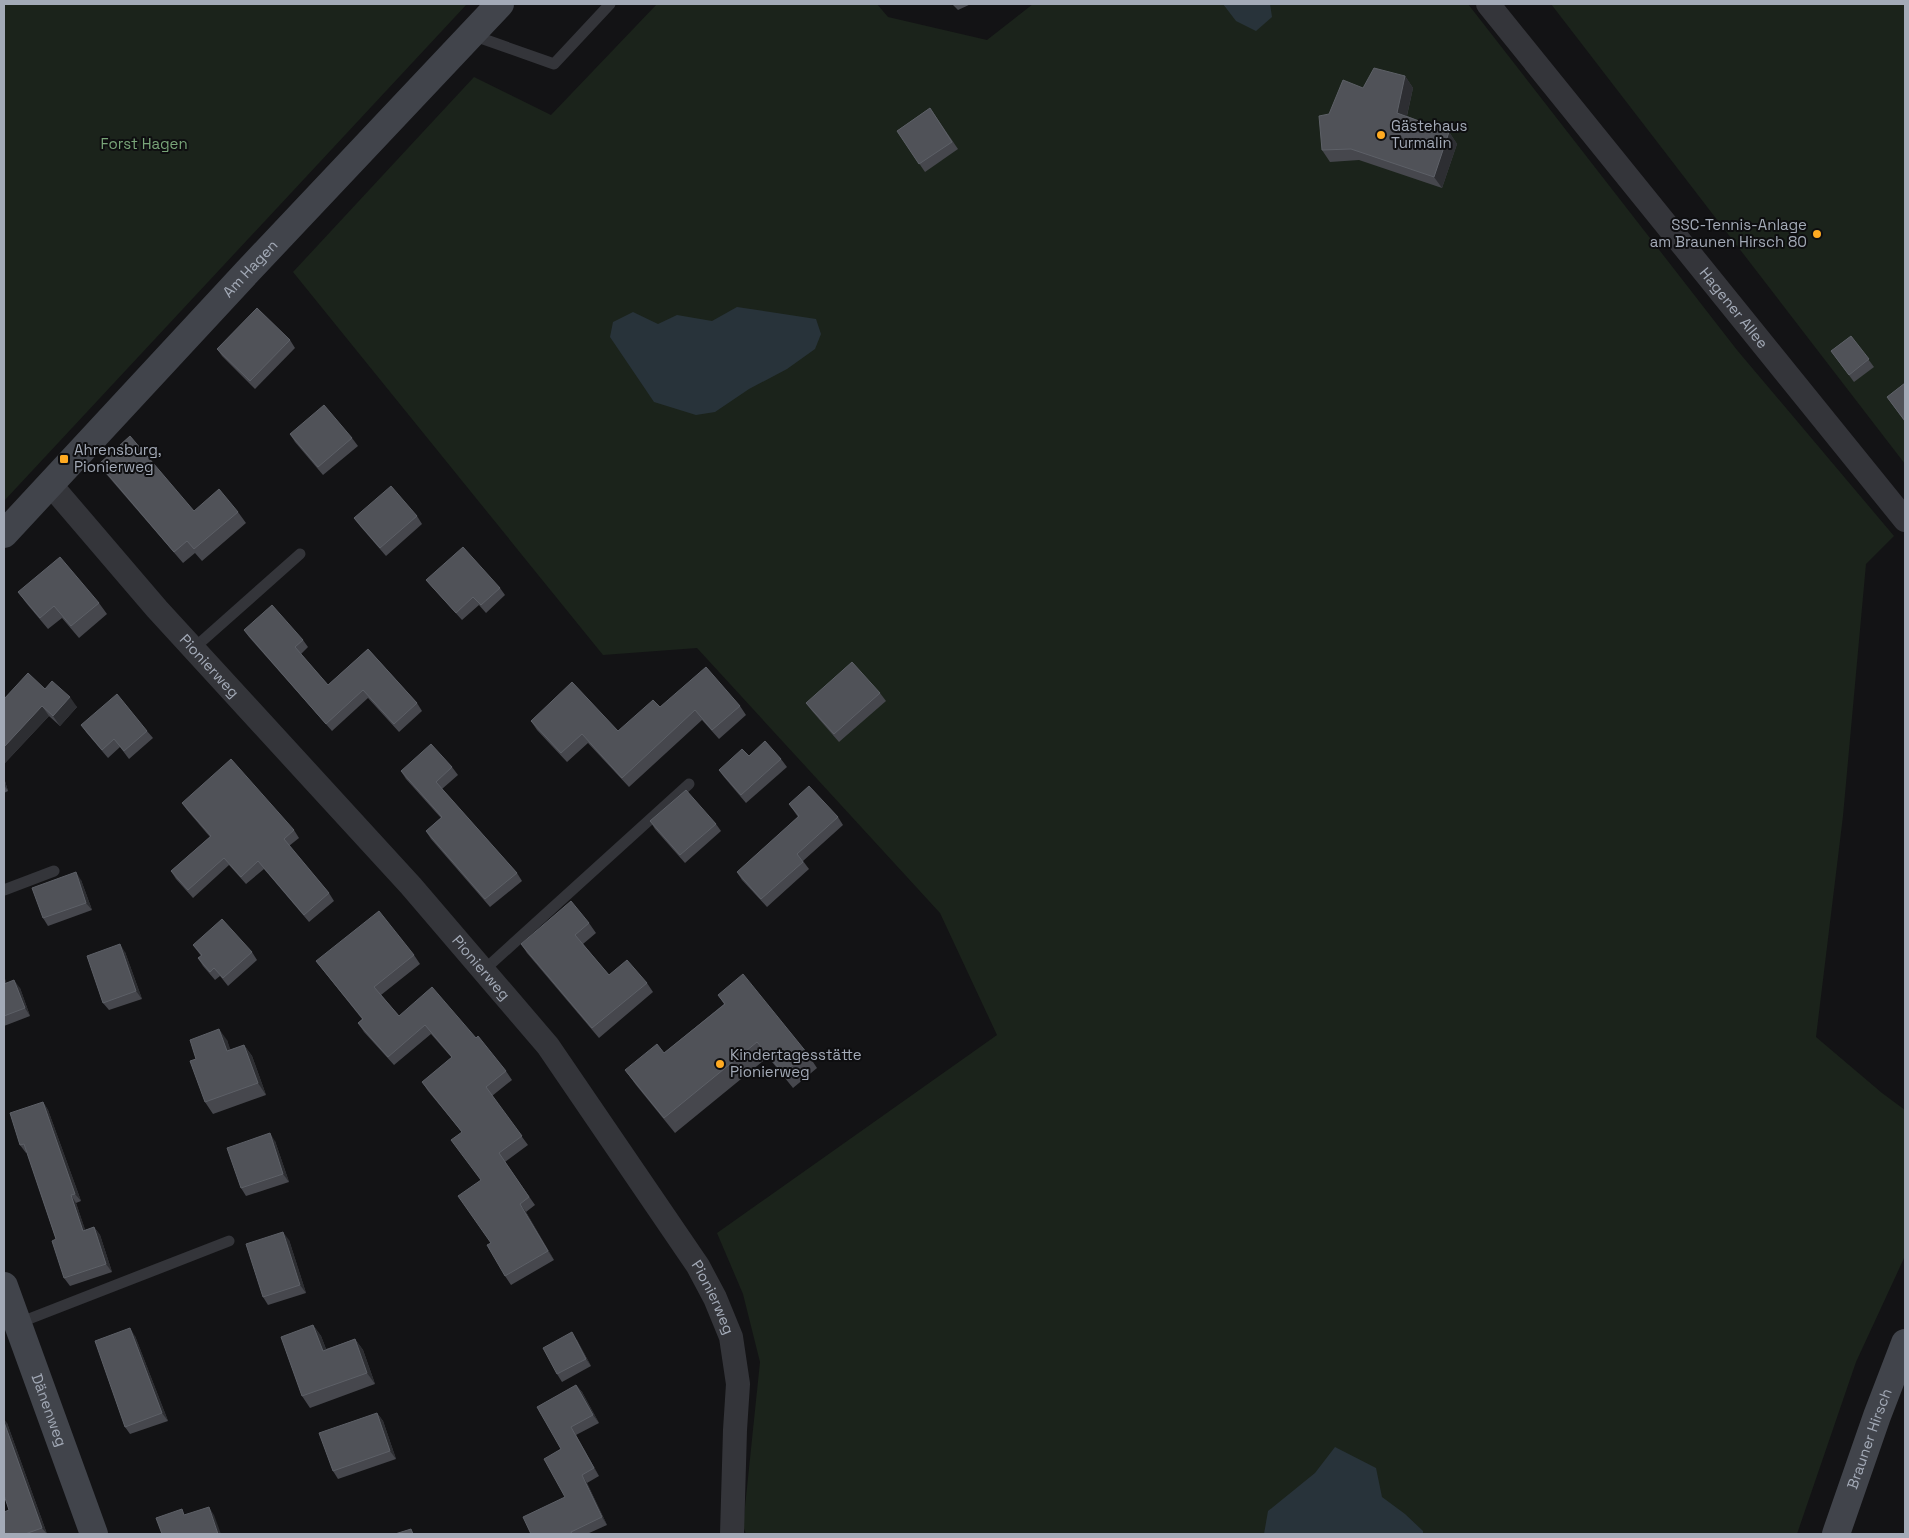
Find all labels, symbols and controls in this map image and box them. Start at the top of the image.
place label: Gästehaus Turmalin [1391,116,1468,152]
marker: Gästehaus Turmalin [1375,129,1387,141]
park label: Forst Hagen [100,134,188,153]
place label: SSC-Tennis-Anlage am Braunen Hirsch 80 [1650,215,1807,251]
marker: SSC-Tennis-Anlage am Braunen Hirsch 80 [1811,228,1823,240]
street label: Am Hagen [218,235,282,301]
street label: Hagener Allee [1696,263,1773,352]
place label: Ahrensburg, Pionierweg [74,440,162,476]
marker: Ahrensburg, Pionierweg [58,453,70,465]
street label: Pionierweg [176,630,244,702]
street label: Pionierweg [448,931,515,1004]
place label: Kindertagesstätte Pionierweg [730,1045,862,1081]
marker: Kindertagesstätte Pionierweg [714,1058,726,1070]
street label: Pionierweg [688,1256,739,1337]
street label: Dänenweg [28,1371,71,1449]
street label: Brauner Hirsch [1842,1385,1896,1491]

